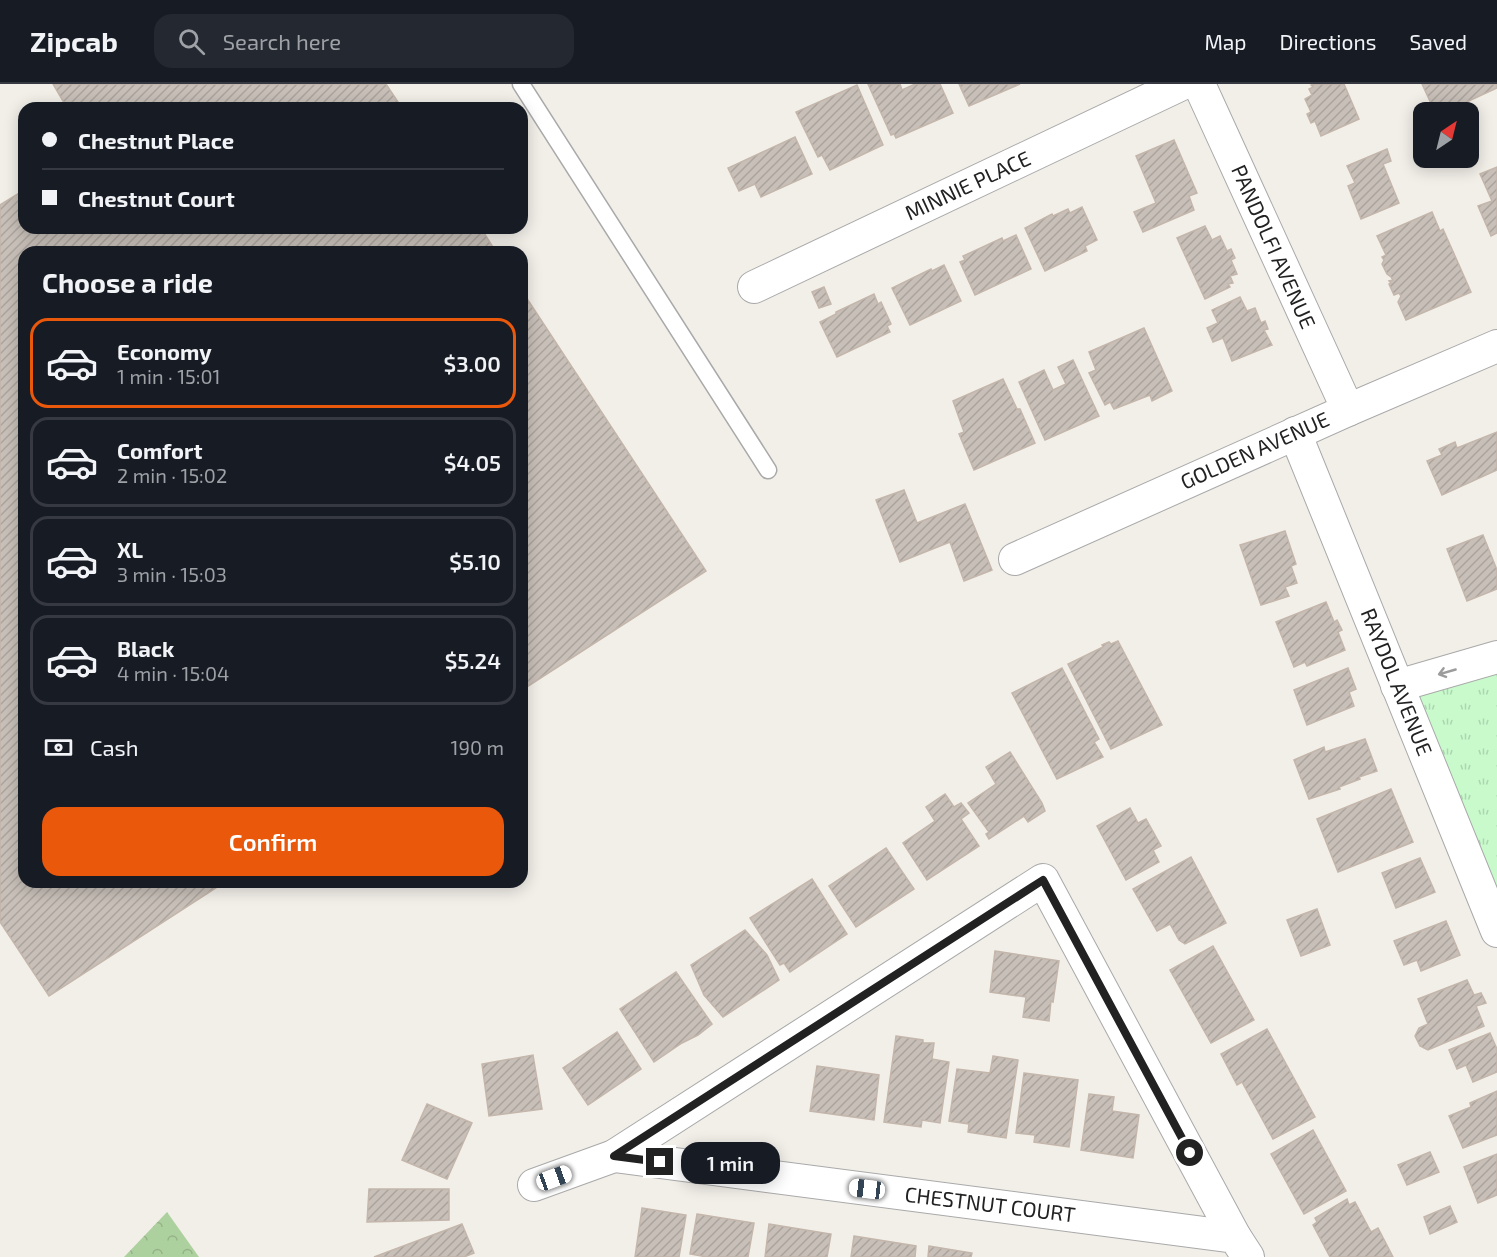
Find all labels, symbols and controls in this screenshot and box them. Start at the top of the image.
search box [154,14,574,68]
text: Zipcab [30,24,118,58]
icon: search [175,25,208,58]
text: Search here [223,28,341,54]
text: Map [1204,29,1247,54]
text: Directions [1280,29,1376,54]
text: Saved [1409,29,1467,54]
north arrow [1413,102,1479,168]
map controls [1413,102,1479,168]
text: Chestnut Place [78,127,234,153]
street label: MINNIE PLACE [901,145,1034,225]
street label: PANDOLFI AVENUE [1227,161,1322,332]
text: Chestnut Court [78,185,235,211]
text: Choose a ride [42,266,213,298]
icon: car [45,336,99,390]
text: Economy [117,338,212,364]
text: $3.00 [444,350,501,376]
text: 1 min · 15:01 [117,364,221,388]
street label: GOLDEN AVENUE [1176,406,1333,494]
icon: car [45,435,99,489]
text: Comfort [117,437,202,463]
text: $4.05 [444,449,501,475]
text: 2 min · 15:02 [117,463,227,487]
icon: car [45,534,99,588]
text: XL [117,536,143,562]
text: $5.10 [449,548,501,574]
text: 3 min · 15:03 [117,562,227,586]
street label: RAYDOL AVENUE [1356,604,1438,759]
icon: car [45,633,99,687]
text: Black [117,635,174,661]
text: $5.24 [445,647,501,673]
text: 4 min · 15:04 [117,661,229,685]
one-way arrow [1438,667,1457,678]
icon: cash [42,731,75,764]
text: Cash [90,734,139,760]
text: 190 m [451,735,504,759]
button: Confirm [42,807,504,876]
route start [1176,1139,1203,1166]
callout: 1 min [681,1141,780,1183]
route end [646,1148,673,1175]
text: 1 min [707,1151,754,1175]
car [534,1163,574,1193]
car [848,1178,886,1200]
street label: CHESTNUT COURT [903,1181,1077,1226]

